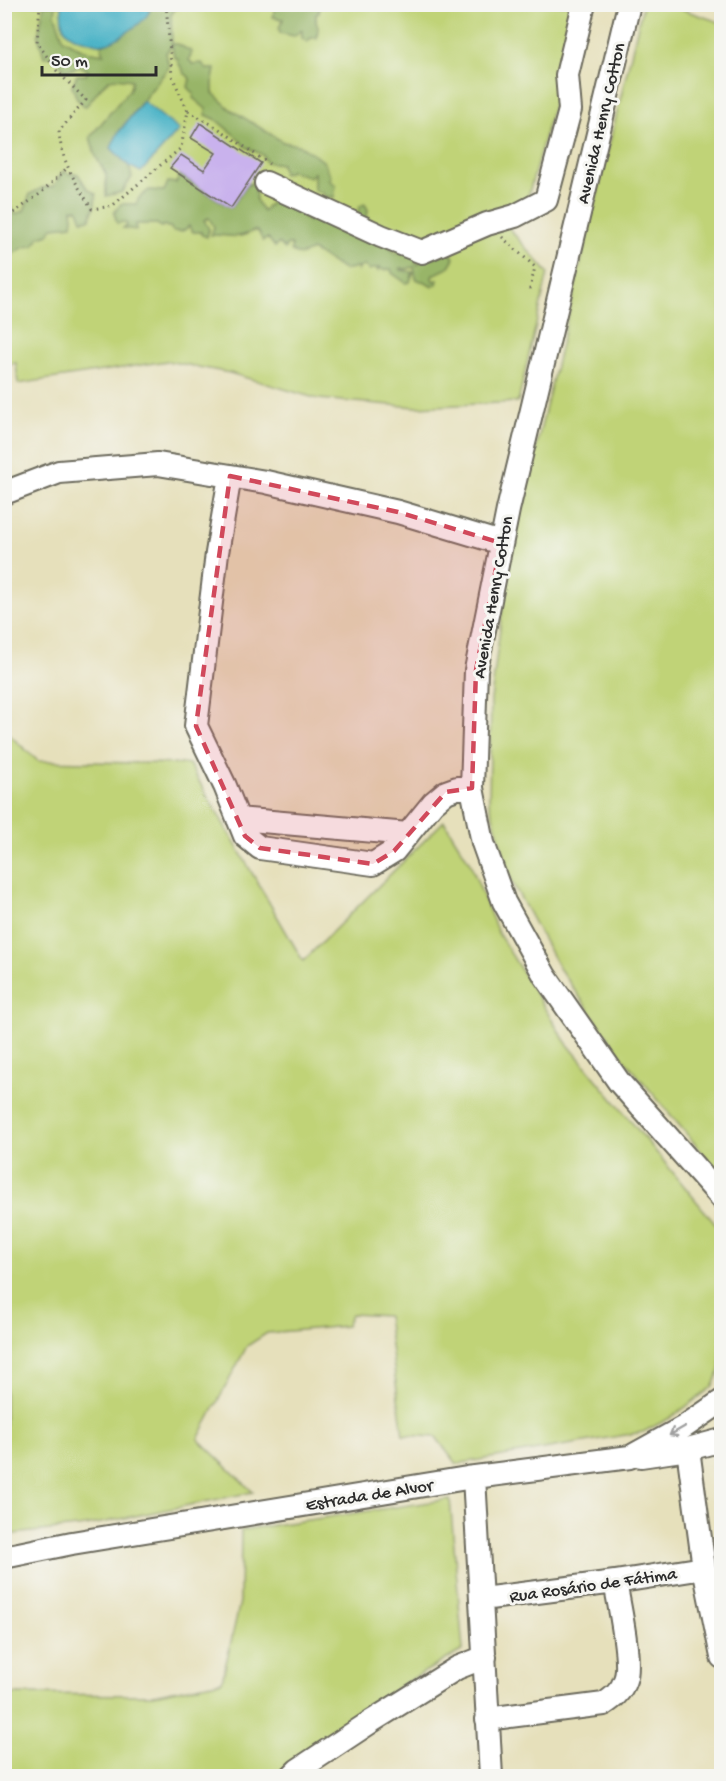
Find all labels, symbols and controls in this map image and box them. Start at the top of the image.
scale bar [42,39,156,77]
street label: Avenida Henry Cotton [574,41,631,206]
text: 50 m [51,52,88,73]
street label: Avenida Henry Cotton [470,514,519,680]
one-way arrow [669,1425,686,1437]
street label: Estrada de Alvor [304,1476,436,1517]
street label: Rua Rosário de Fátima [508,1564,679,1609]

